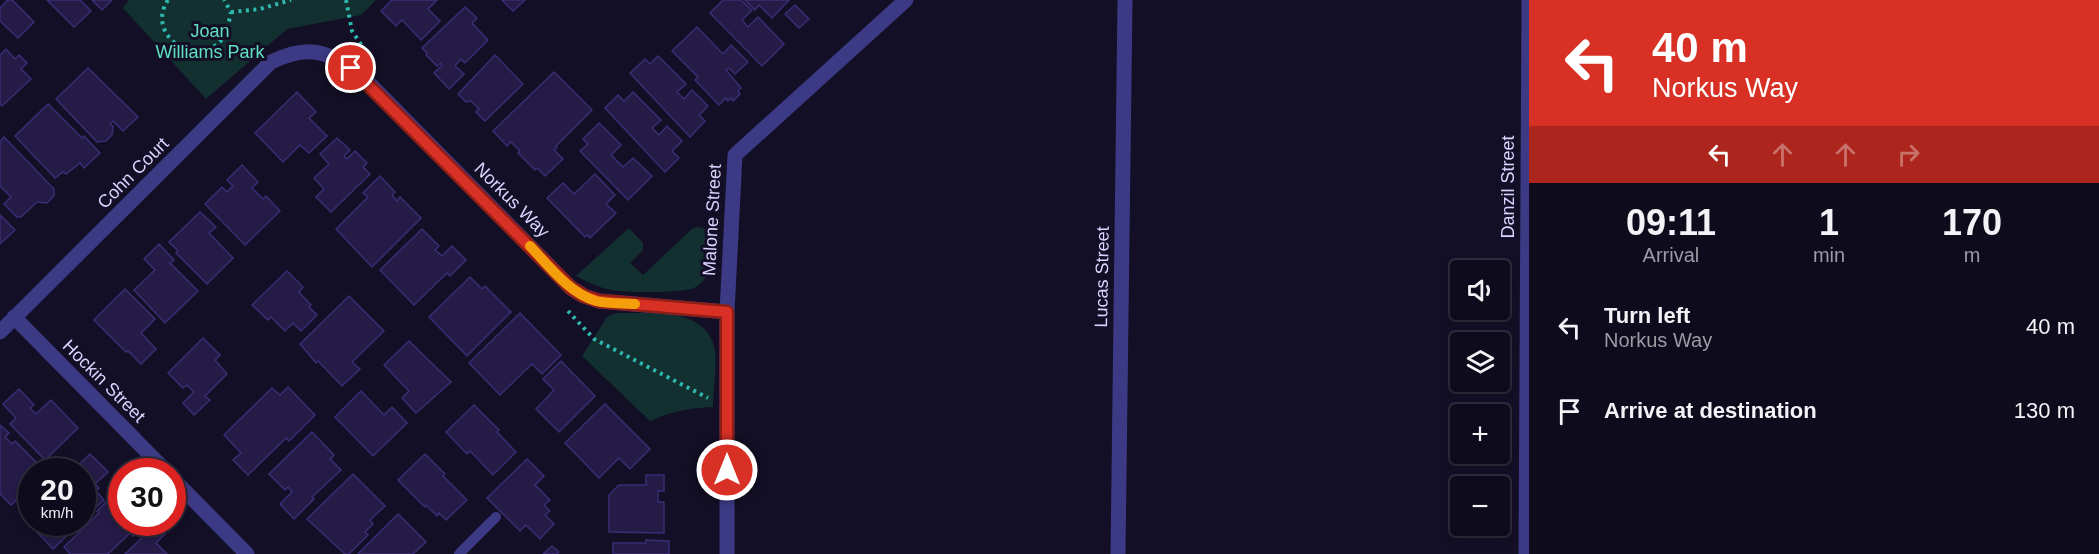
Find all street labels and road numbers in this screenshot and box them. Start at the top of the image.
street label: Cohn Court [93,133,173,213]
street label: Danzil Street [1498,135,1518,239]
street label: Norkus Way [471,159,553,241]
street label: Malone Street [699,164,725,276]
street label: Lucas Street [1091,226,1113,328]
street label: Hockin Street [59,336,149,426]

